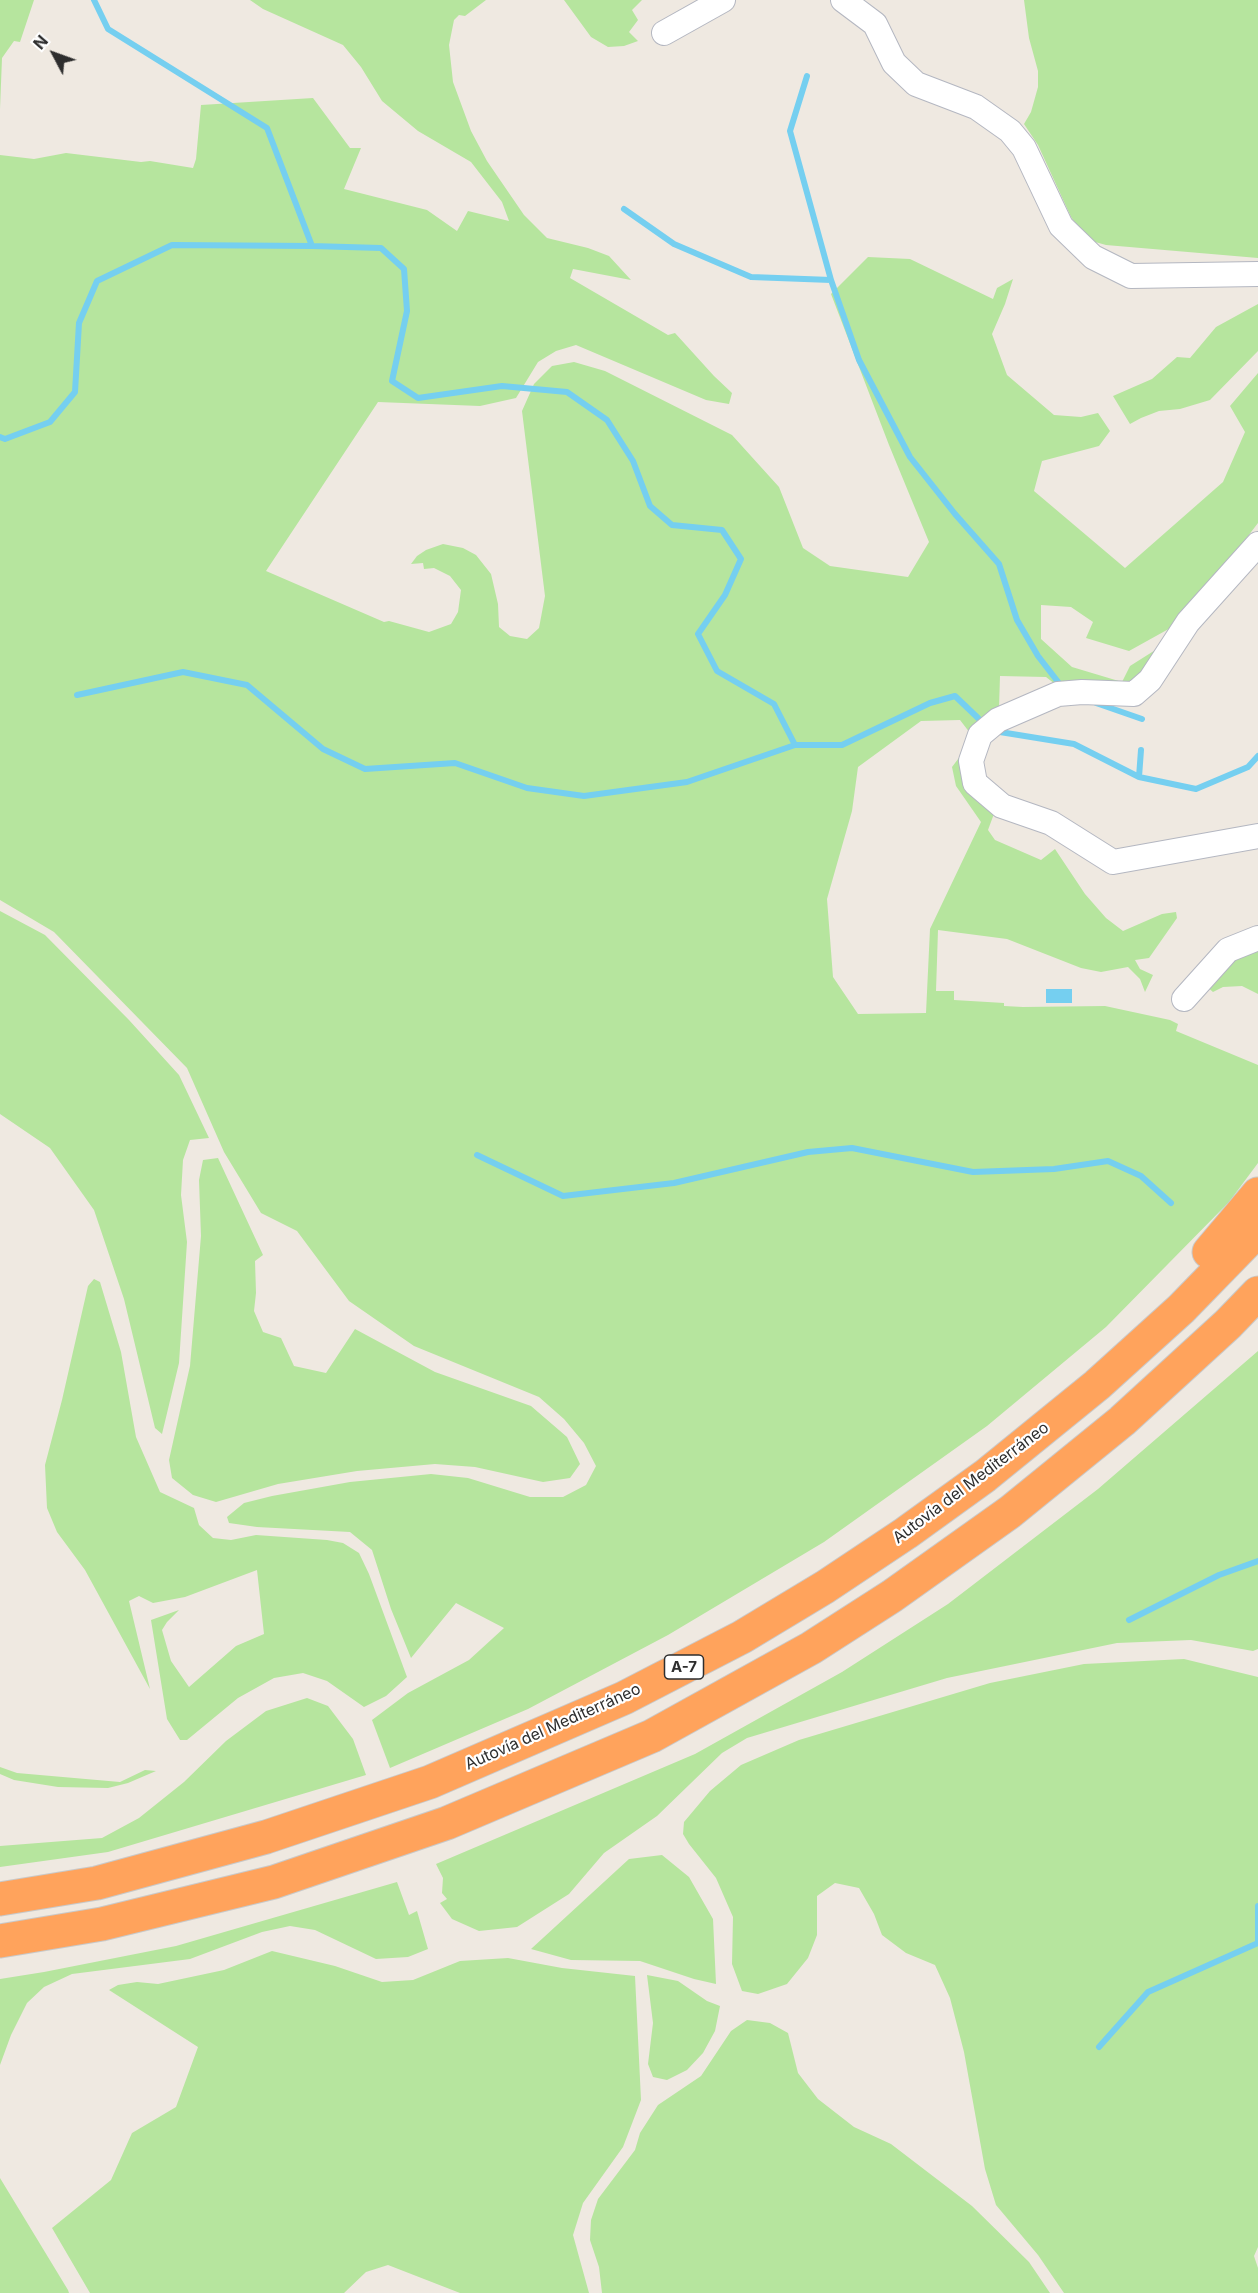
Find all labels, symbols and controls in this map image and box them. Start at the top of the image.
north arrow [24,24,84,84]
text: N [29,31,52,53]
street label: Autovía del Mediterráneo [889,1418,1053,1548]
road number: A-7 [664,1655,704,1679]
street label: Autovía del Mediterráneo [462,1680,644,1774]

